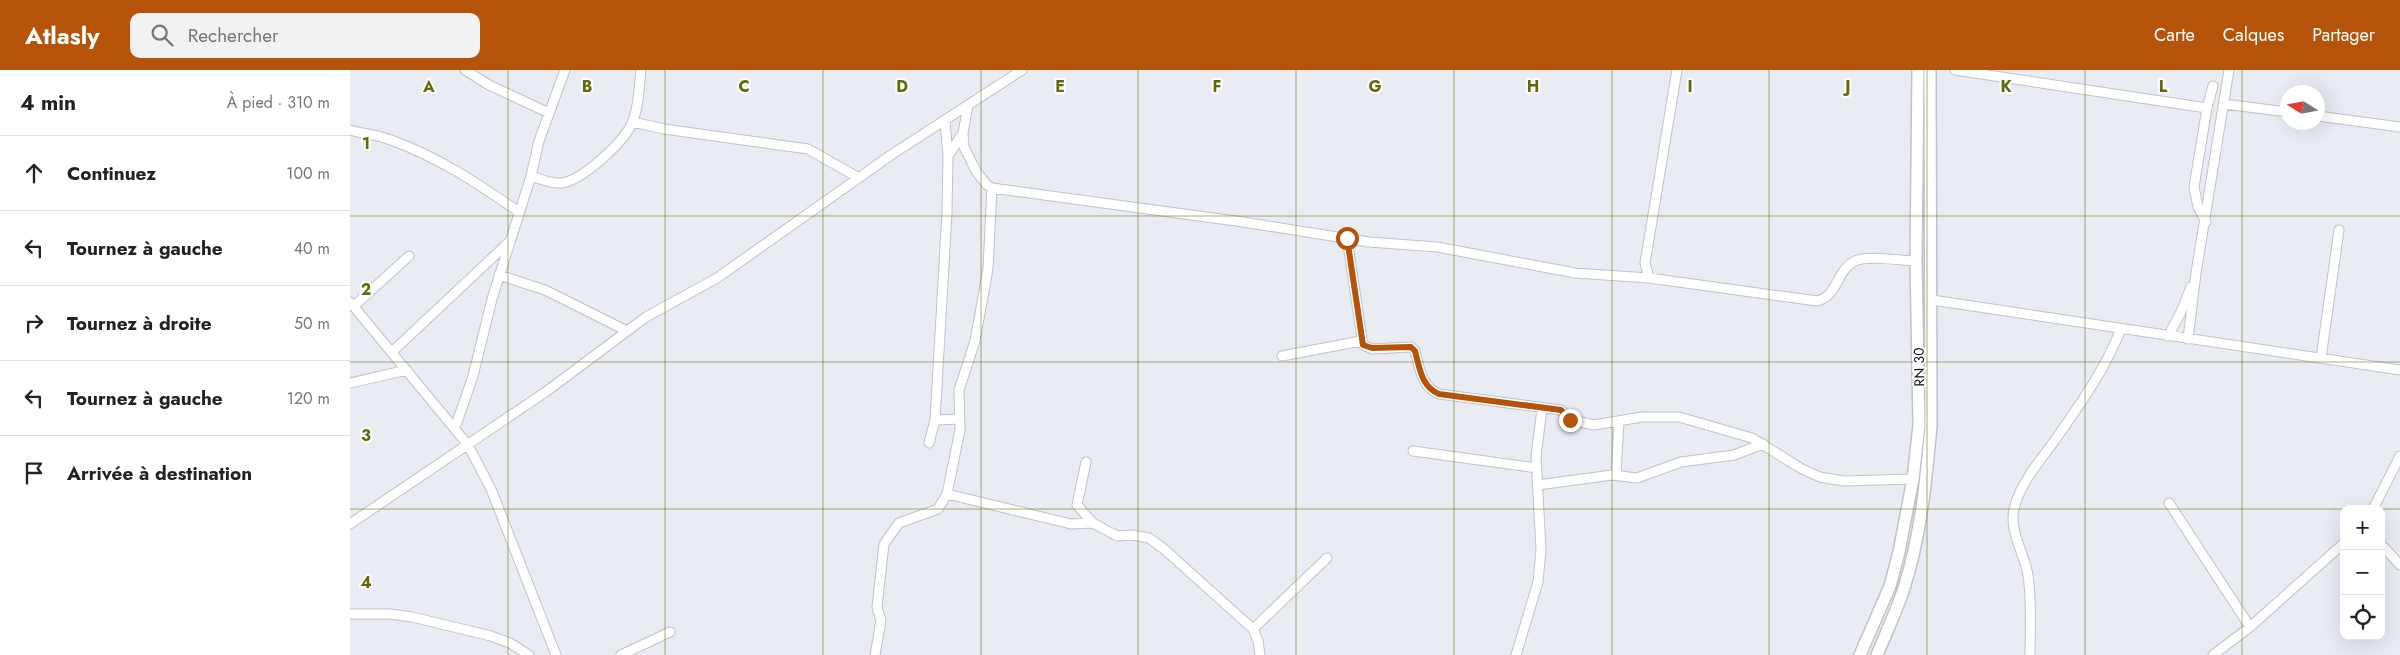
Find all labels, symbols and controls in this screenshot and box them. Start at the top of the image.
search box [130,13,480,58]
text: Atlasly [25,18,100,53]
icon: search [148,21,176,49]
text: Rechercher [188,22,278,49]
text: Carte [2154,22,2195,48]
text: Calques [2223,22,2284,48]
text: Partager [2312,22,2375,48]
text: A [422,75,435,98]
text: B [582,75,592,98]
text: C [738,75,750,98]
text: D [896,75,908,98]
text: E [1055,75,1065,98]
text: F [1213,75,1221,98]
text: G [1368,75,1382,98]
text: H [1527,75,1539,98]
text: I [1687,75,1693,98]
text: J [1842,75,1851,98]
text: K [2000,75,2012,98]
text: L [2159,75,2168,98]
north arrow [2280,85,2325,130]
text: 4 min [20,88,76,118]
text: À pied · 310 m [227,91,330,114]
text: 1 [362,132,370,155]
icon: ahead [20,159,48,187]
text: Continuez [67,160,156,187]
text: 100 m [286,162,330,185]
route start [1336,227,1359,250]
icon: left [20,234,48,262]
text: Tournez à gauche [67,235,223,262]
text: 40 m [294,237,330,260]
text: 2 [361,278,371,301]
icon: right [20,309,48,337]
text: Tournez à droite [67,310,212,337]
text: 50 m [294,312,330,335]
street label: RN 30 [1909,347,1929,387]
icon: left [20,384,48,412]
text: Tournez à gauche [67,385,223,412]
text: 120 m [287,387,330,410]
route end [1559,409,1582,432]
text: 3 [361,424,371,447]
icon: arrive [20,459,48,487]
text: Arrivée à destination [67,460,252,487]
map controls [2340,505,2385,640]
button: + [2340,505,2385,550]
button: − [2340,550,2385,595]
text: 4 [360,571,372,594]
button: locate [2340,595,2385,640]

